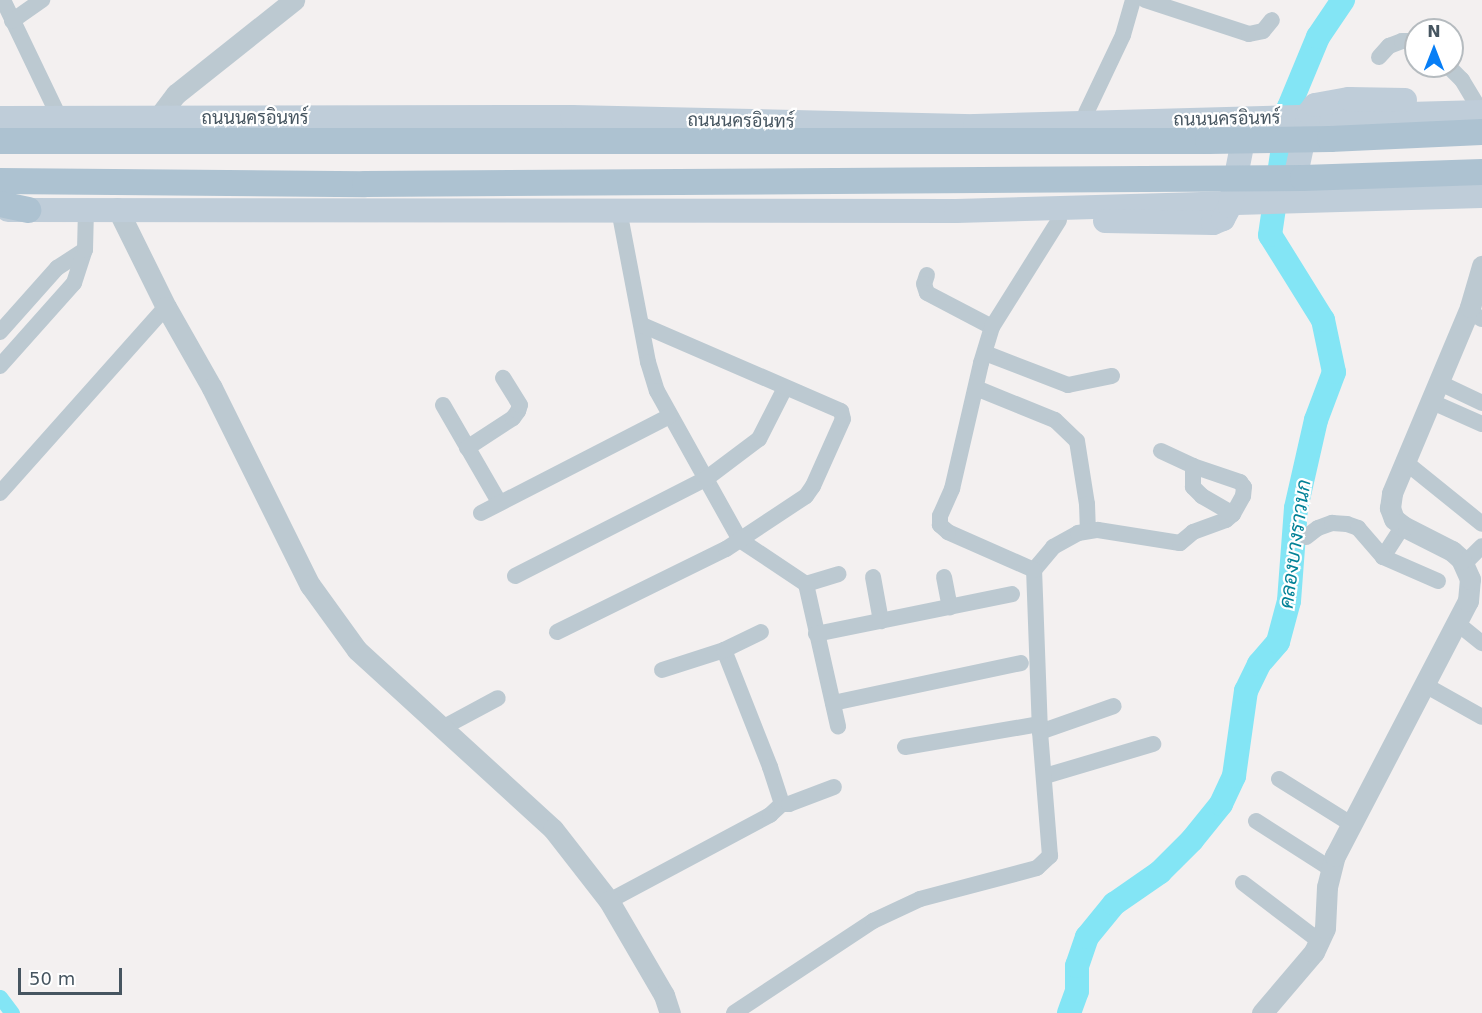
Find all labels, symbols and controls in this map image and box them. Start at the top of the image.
north arrow [1404,18,1464,78]
text: N [1427,22,1441,41]
street label: ถนนนครอินทร์ [202,107,308,129]
street label: ถนนนครอินทร์ [1173,107,1281,131]
street label: ถนนนครอินทร์ [687,109,795,133]
water label: คลองบางราวนก [1274,478,1316,610]
scale bar [21,956,124,994]
text: 50 m [29,968,75,989]

